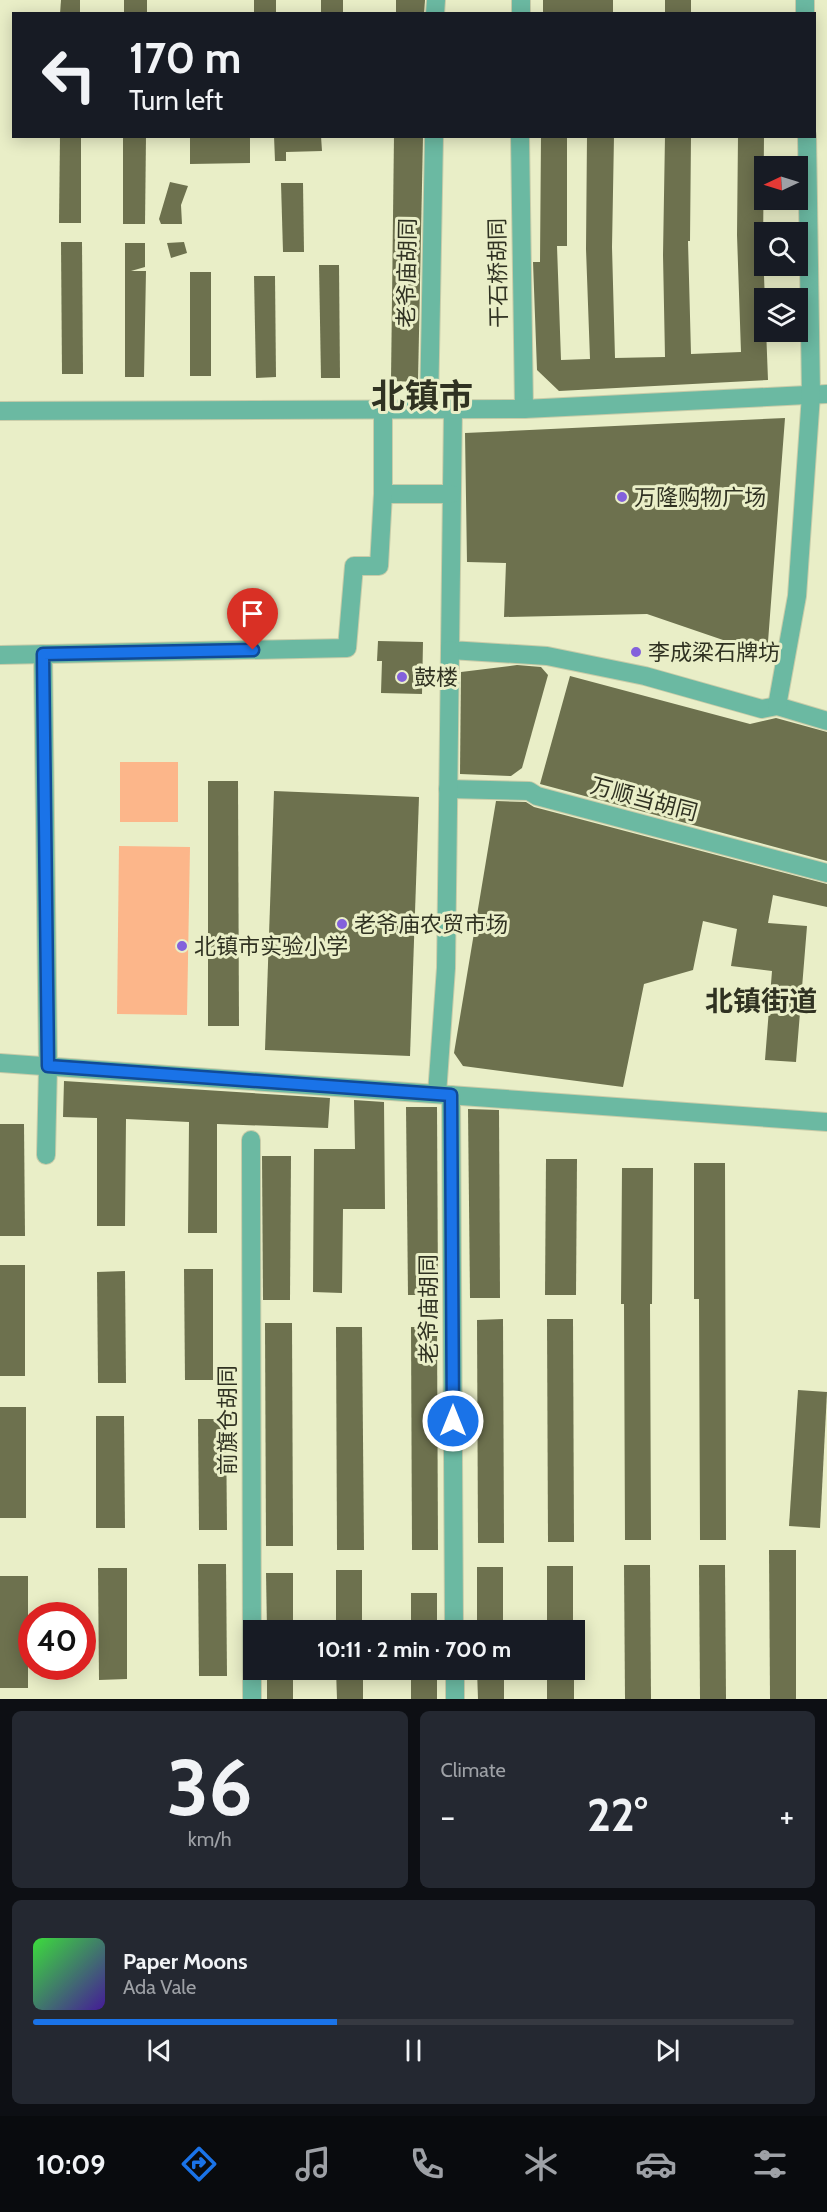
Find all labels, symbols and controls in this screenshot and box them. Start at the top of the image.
text: 170 m [129,32,241,84]
icon: left [30,36,108,114]
text: Turn left [129,84,223,117]
north arrow [754,156,808,210]
map controls [754,156,808,342]
street label: 老爷庙胡同 [393,218,421,328]
street label: 干石桥胡同 [484,218,512,328]
button: search [754,222,808,276]
button: layers [754,288,808,342]
district label: 北镇市 [371,375,473,417]
place label: 万隆购物广场 [634,484,766,511]
marker: 万隆购物广场 [615,490,629,504]
pin [227,588,278,650]
icon: arrive [236,597,269,630]
place label: 李成梁石牌坊 [648,639,780,666]
marker: 李成梁石牌坊 [629,645,643,659]
place label: 鼓楼 [414,664,458,691]
marker: 鼓楼 [395,670,409,684]
street label: 万顺当胡同 [587,772,701,826]
place label: 老爷庙农贸市场 [354,911,508,938]
marker: 老爷庙农贸市场 [335,917,349,931]
place label: 北镇市实验小学 [194,933,348,960]
marker: 北镇市实验小学 [175,939,189,953]
district label: 北镇街道 [705,984,817,1018]
street label: 老爷庙胡同 [415,1254,442,1364]
street label: 前旗仓胡同 [214,1365,241,1475]
position arrow [421,1389,485,1453]
speed limit sign: 40 [18,1602,96,1680]
text: 10:11 · 2 min · 700 m [317,1636,511,1663]
text: 36 [167,1740,253,1835]
text: Climate [441,1758,506,1782]
text: 22° [587,1788,648,1842]
text: − [441,1796,455,1836]
text: + [779,1796,794,1836]
text: km/h [188,1827,232,1851]
text: Paper Moons [123,1948,247,1975]
text: Ada Vale [123,1975,196,1999]
icon: previous [143,2034,176,2067]
icon: pause [397,2034,430,2067]
icon: next [651,2034,684,2067]
icon: directions [178,2143,220,2185]
icon: music [292,2143,334,2185]
icon: phone [406,2143,448,2185]
icon: climate [520,2143,562,2185]
icon: car [635,2143,677,2185]
icon: filters [749,2143,791,2185]
text: 10:09 [36,2148,105,2181]

